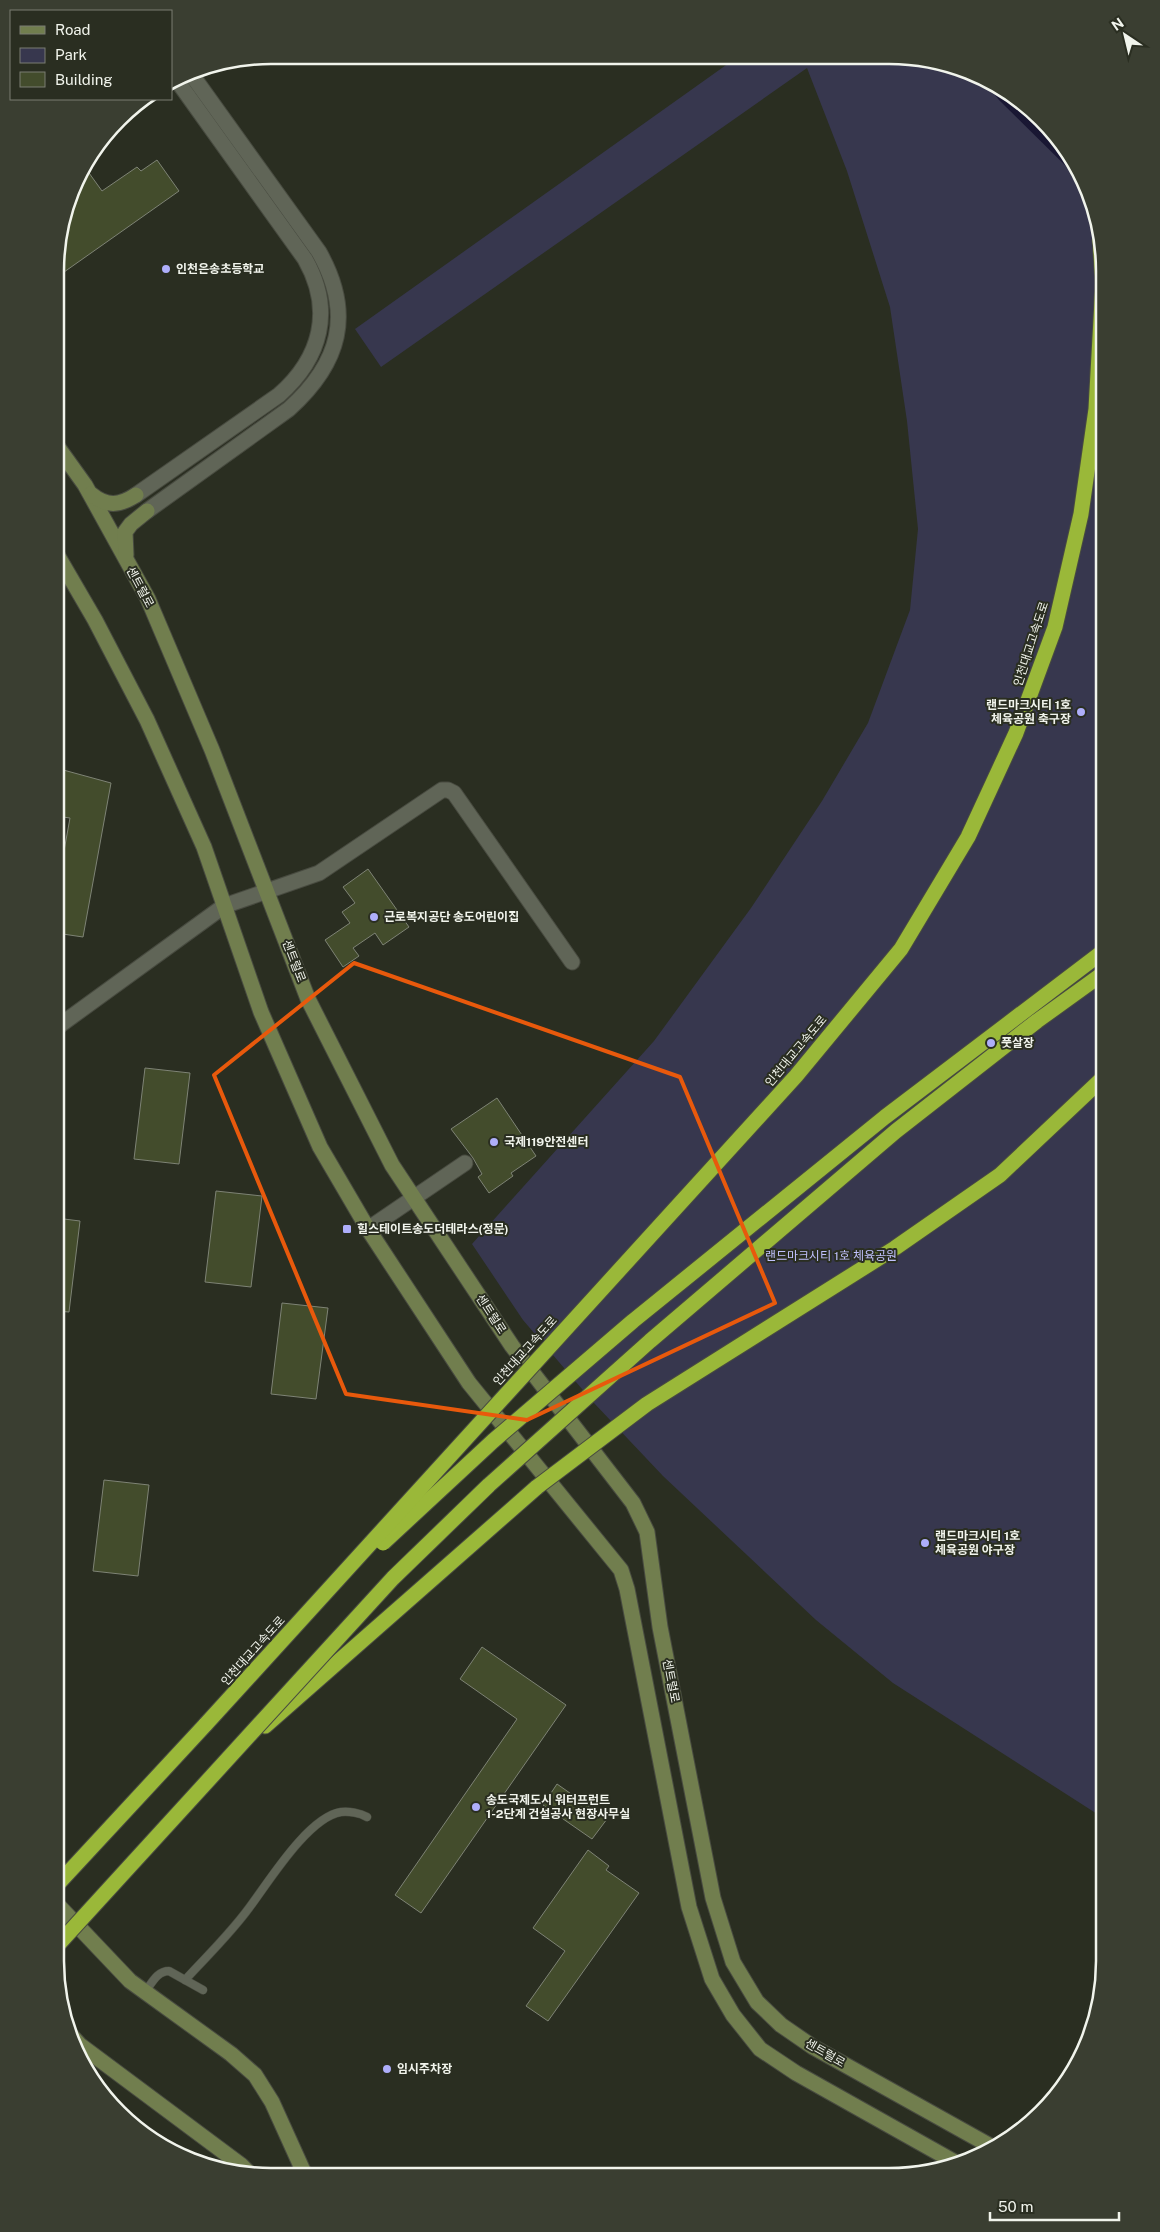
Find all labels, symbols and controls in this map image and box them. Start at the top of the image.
legend [10,10,172,100]
north arrow [1100,10,1150,60]
text: N [1108,15,1127,34]
text: Road [55,21,91,38]
text: Park [55,46,87,63]
text: Building [55,71,113,88]
place label: 인천은송초등학교 [176,262,264,276]
marker: 인천은송초등학교 [160,263,172,275]
street label: 센트럴로 [123,564,157,610]
street label: 인천대교고속도로 [1011,600,1051,688]
place label: 랜드마크시티 1호 체육공원 축구장 [986,698,1071,726]
marker: 랜드마크시티 1호 체육공원 축구장 [1075,706,1087,718]
place label: 근로복지공단 송도어린이집 [384,910,519,924]
marker: 근로복지공단 송도어린이집 [368,911,380,923]
street label: 센트럴로 [280,938,308,984]
street label: 인천대교고속도로 [762,1013,830,1089]
place label: 풋살장 [1001,1036,1034,1050]
marker: 풋살장 [985,1037,997,1049]
place label: 국제119안전센터 [504,1135,588,1149]
marker: 국제119안전센터 [488,1136,500,1148]
place label: 힐스테이트송도더테라스(정문) [357,1222,509,1236]
marker: 힐스테이트송도더테라스(정문) [341,1223,353,1235]
park label: 랜드마크시티 1호 체육공원 [765,1249,897,1263]
street label: 센트럴로 [473,1292,509,1336]
street label: 인천대교고속도로 [490,1313,560,1389]
place label: 랜드마크시티 1호 체육공원 야구장 [935,1529,1020,1557]
marker: 랜드마크시티 1호 체육공원 야구장 [919,1537,931,1549]
street label: 인천대교고속도로 [218,1613,288,1689]
street label: 센트럴로 [660,1658,682,1704]
place label: 송도국제도시 워터프런트 1-2단계 건설공사 현장사무실 [486,1793,630,1821]
marker: 송도국제도시 워터프런트 1-2단계 건설공사 현장사무실 [470,1801,482,1813]
street label: 센트럴로 [802,2036,848,2070]
place label: 임시주차장 [397,2062,452,2076]
marker: 임시주차장 [381,2063,393,2075]
scale bar [990,2190,1119,2222]
text: 50 m [998,2198,1033,2215]

